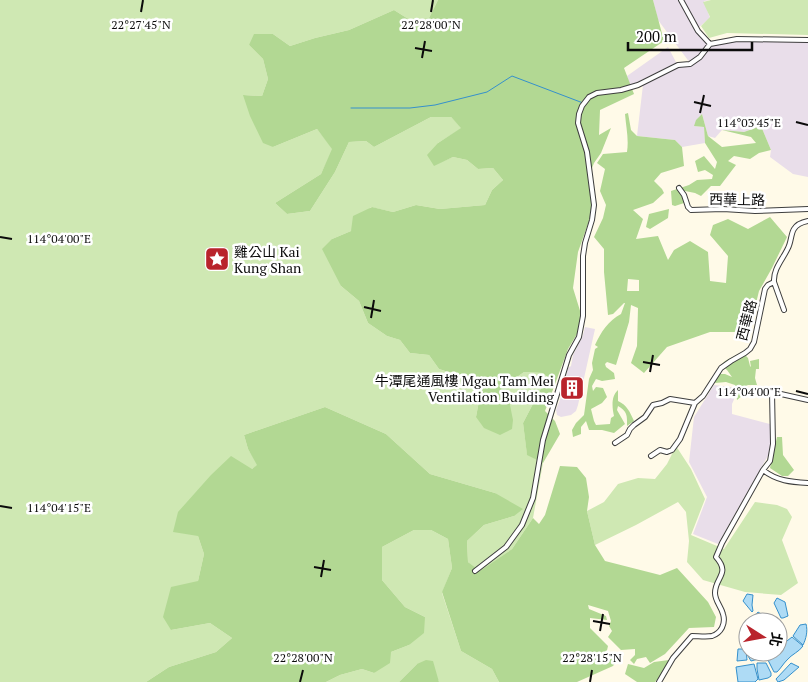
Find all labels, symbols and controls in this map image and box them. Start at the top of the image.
text: 22°27'45"N [111,17,171,32]
text: 22°28'00"N [401,17,461,32]
scale bar [628,20,752,52]
text: 200 m [636,26,677,46]
text: 114°03'45"E [717,115,781,130]
street label: 西華上路 [709,189,765,209]
text: 114°04'00"E [27,231,91,246]
place label: 雞公山 Kai Kung Shan [234,242,302,277]
place icon: 雞公山 Kai Kung Shan [204,246,230,272]
street label: 西華路 [731,297,761,343]
place label: 牛潭尾通風樓 Mgau Tam Mei Ventilation Building [374,371,555,406]
building icon: 牛潭尾通風樓 Mgau Tam Mei Ventilation Building [559,375,585,401]
text: 114°04'00"E [717,384,781,399]
text: 114°04'15"E [27,500,91,515]
north arrow [738,612,788,662]
text: 北 [766,631,787,648]
text: 22°28'00"N [273,650,333,665]
text: 22°28'15"N [562,650,622,665]

